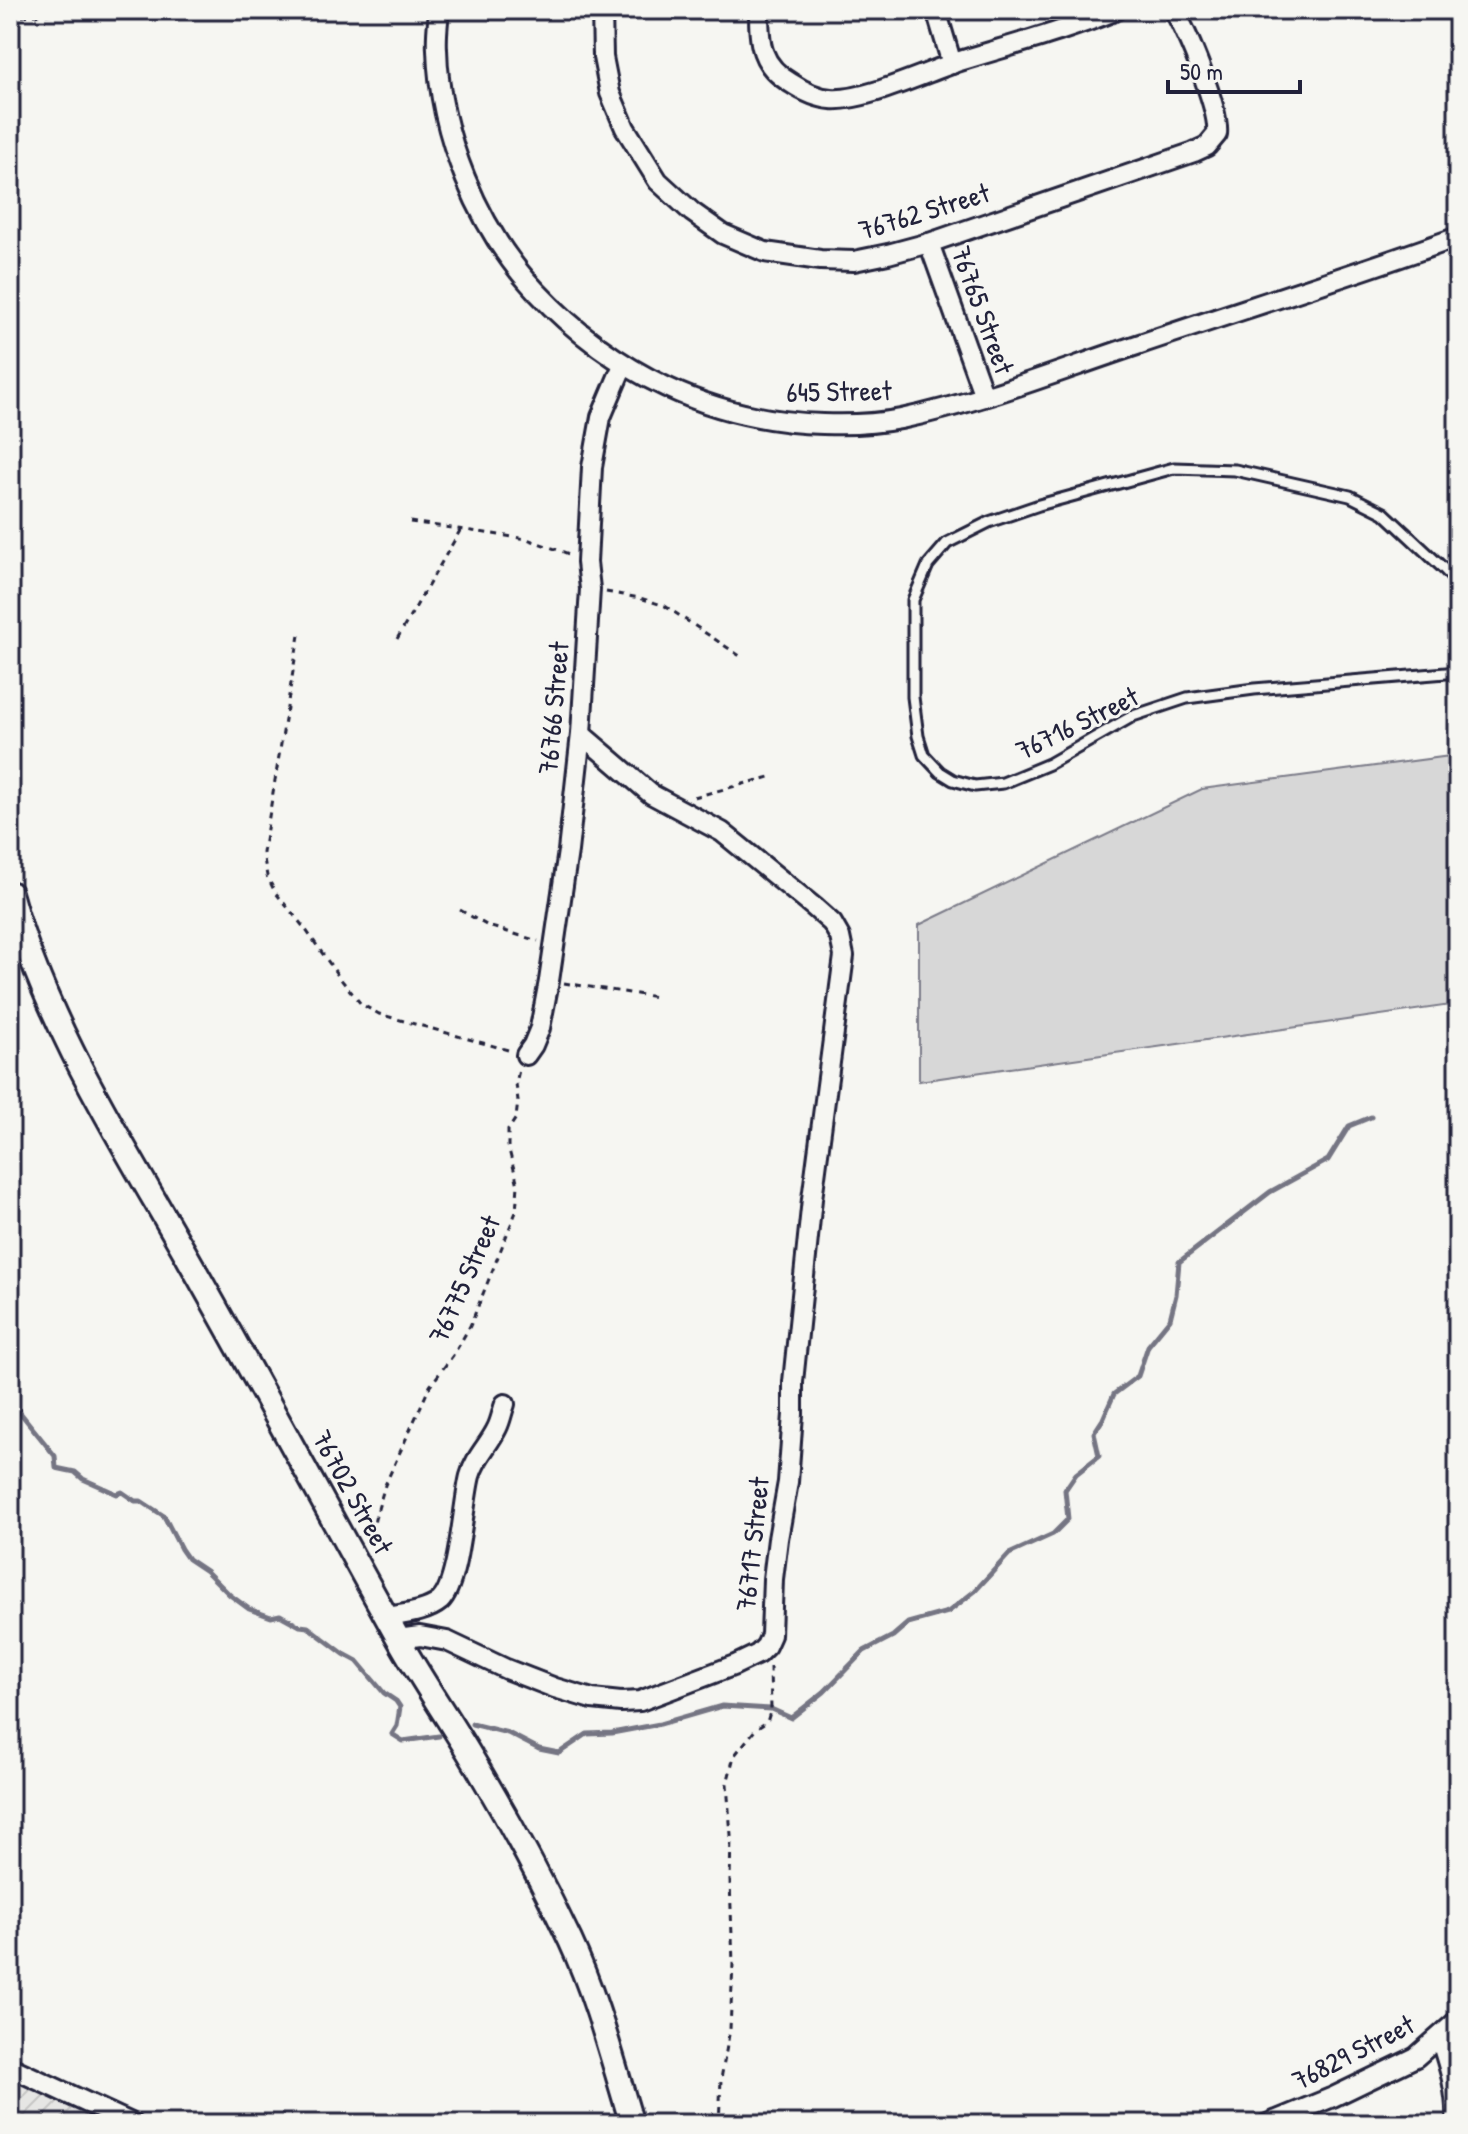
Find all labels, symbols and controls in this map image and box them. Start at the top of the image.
scale bar [1168,44,1300,94]
text: 50 m [1180,55,1223,87]
street label: 76762 Street [854,173,994,249]
street label: 76765 Street [942,241,1024,380]
street label: 645 Street [786,371,892,411]
street label: 76766 Street [528,640,578,776]
street label: 76716 Street [1009,677,1145,769]
street label: 76775 Street [419,1209,509,1349]
street label: 76702 Street [303,1423,403,1561]
street label: 76717 Street [726,1475,778,1613]
street label: 76829 Street [1285,2005,1421,2099]

